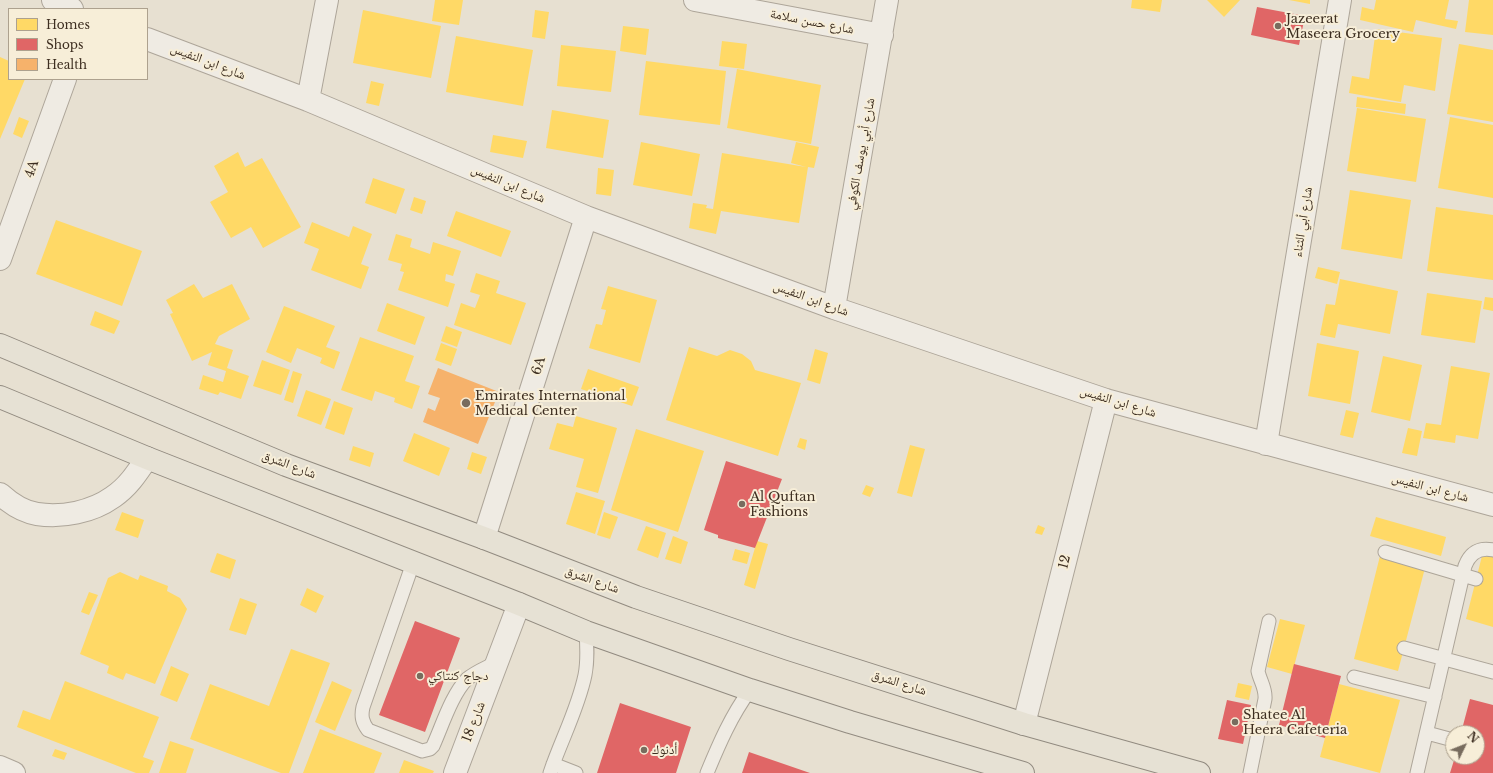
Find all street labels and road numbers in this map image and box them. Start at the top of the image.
street label: شارع حسن سلامة [769,6,855,38]
street label: شارع ابن النفيس [168,41,248,83]
street label: شارع أبي يوسف الكوفي [843,97,879,211]
street label: 4A [22,158,42,180]
street label: شارع ابن النفيس [469,161,547,207]
street label: شارع أبي الثناء [1290,186,1316,258]
street label: شارع ابن النفيس [771,278,851,320]
street label: 6A [529,355,549,377]
street label: شارع ابن النفيس [1078,383,1158,421]
street label: شارع الشرق [260,448,318,482]
street label: شارع ابن النفيس [1390,470,1470,506]
street label: 12 [1056,553,1074,571]
street label: شارع الشرق [563,563,621,597]
street label: شارع الشرق [870,667,928,699]
street label: شارع 18 [459,700,489,744]

